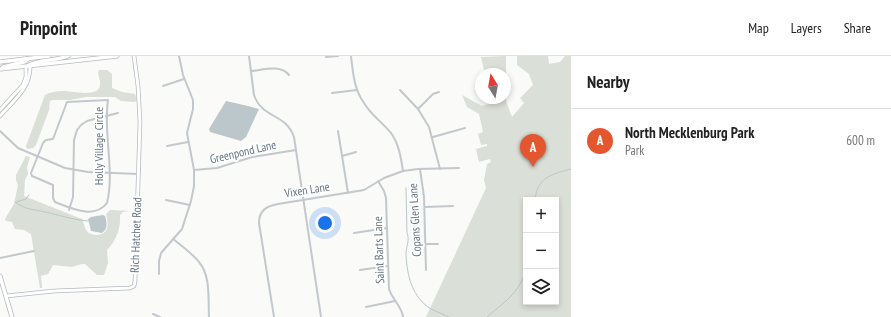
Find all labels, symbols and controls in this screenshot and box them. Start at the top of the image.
text: Pinpoint [20,16,77,40]
text: Map [748,19,769,37]
text: Layers [791,19,822,37]
text: Share [844,19,871,37]
north arrow [475,68,511,104]
text: Nearby [587,71,630,93]
street label: Holly Village Circle [91,107,106,185]
text: North Mecklenburg Park [625,123,754,142]
text: A [597,132,603,149]
text: 600 m [846,132,875,149]
pin: A [520,134,546,167]
street label: Greenpond Lane [208,137,278,166]
text: Park [625,142,644,159]
street label: Vixen Lane [282,179,331,201]
street label: Copans Glen Lane [405,183,424,257]
street label: Rich Hatchet Road [127,197,144,273]
map controls [523,197,559,305]
button: + [523,197,559,233]
your location [315,213,335,233]
street label: Saint Barts Lane [370,216,387,284]
button: − [523,233,559,269]
button: layers [523,269,559,305]

